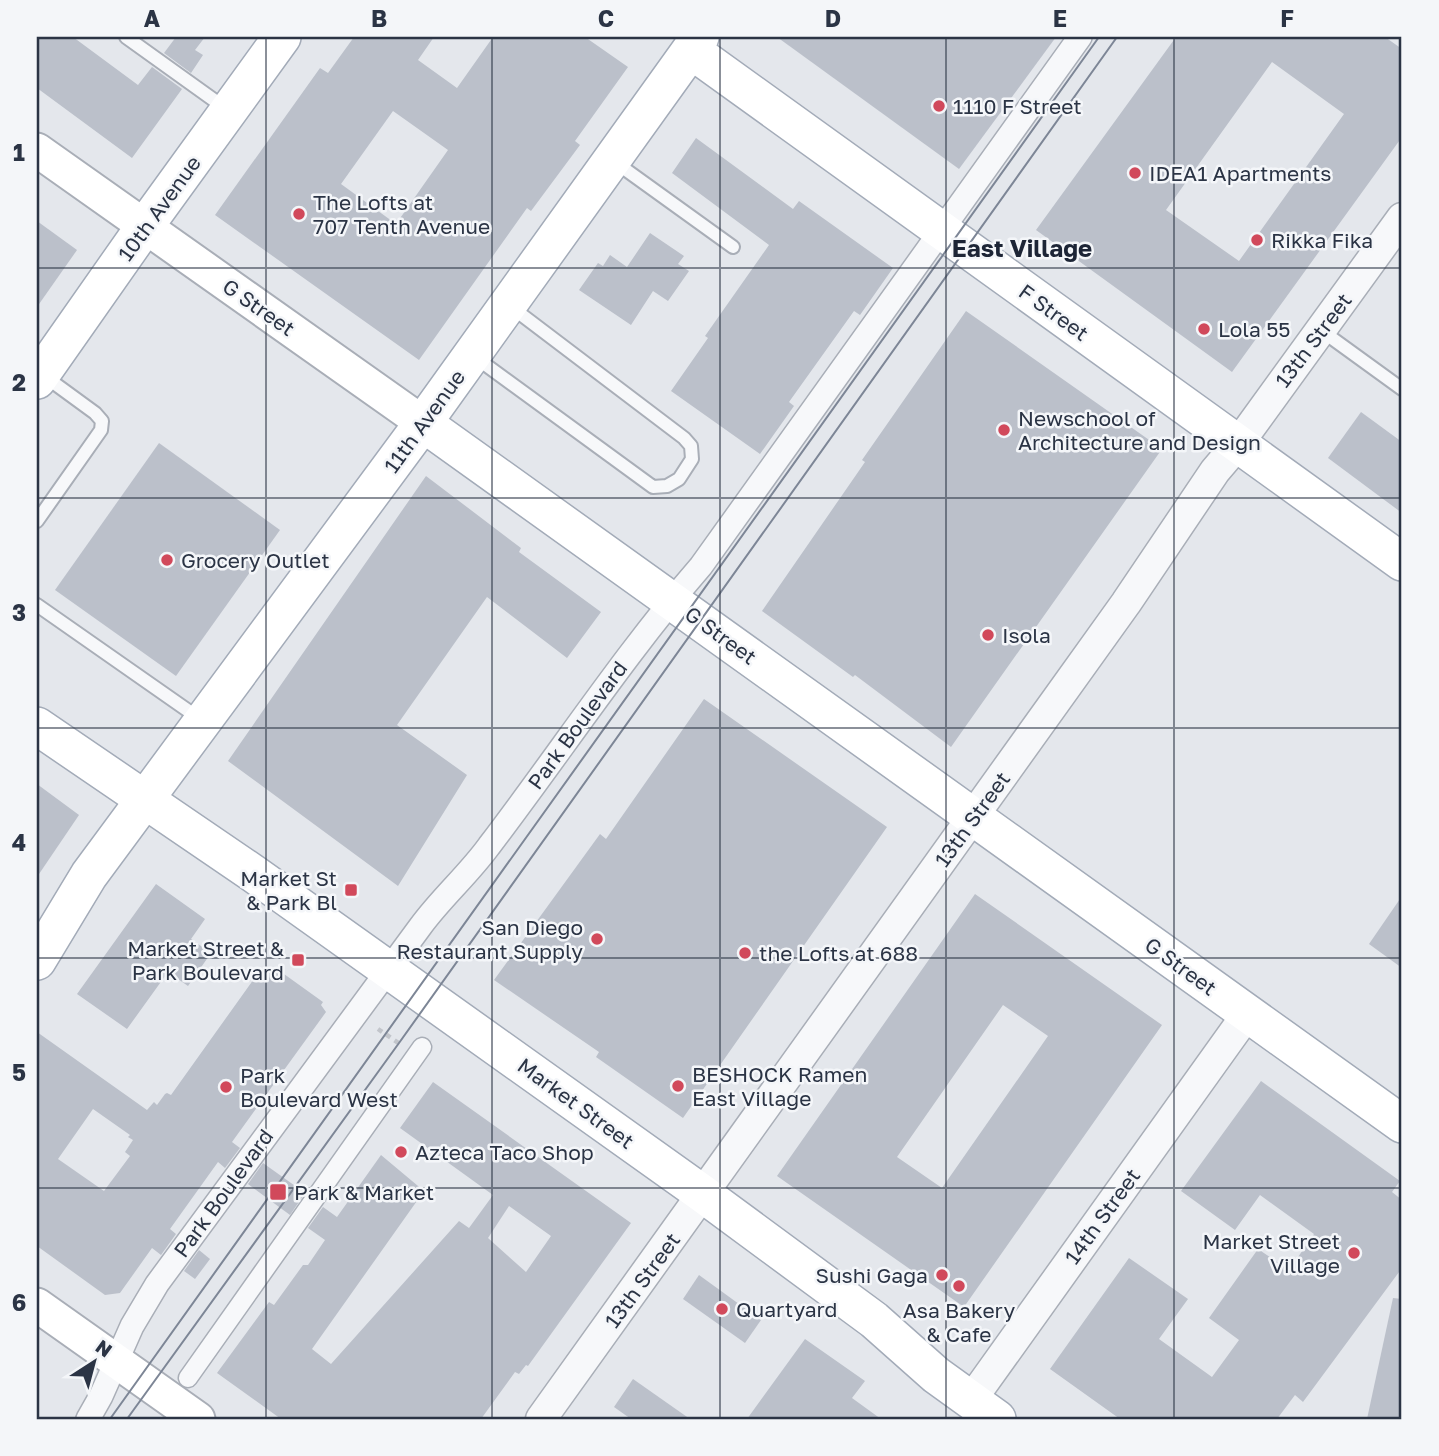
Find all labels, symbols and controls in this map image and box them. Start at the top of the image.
text: A [144,4,161,32]
text: B [371,4,387,32]
text: C [598,4,614,32]
text: D [825,4,841,32]
text: E [1053,4,1067,32]
text: F [1280,4,1294,32]
place label: 1110 F Street [953,93,1082,119]
marker: 1110 F Street [931,98,947,114]
text: 1 [13,138,25,166]
street label: 10th Avenue [112,150,206,266]
place label: IDEA1 Apartments [1149,160,1331,186]
marker: IDEA1 Apartments [1127,165,1143,181]
place label: The Lofts at 707 Tenth Avenue [313,189,490,239]
marker: The Lofts at 707 Tenth Avenue [291,206,307,222]
place label: Rikka Fika [1271,227,1373,253]
marker: Rikka Fika [1249,232,1265,248]
district label: East Village [952,233,1092,262]
street label: G Street [218,273,300,341]
street label: F Street [1014,278,1094,346]
street label: 13th Street [1269,288,1357,392]
place label: Lola 55 [1218,316,1291,342]
marker: Lola 55 [1196,321,1212,337]
street label: 11th Avenue [378,364,470,478]
text: 2 [12,368,26,396]
place label: Newschool of Architecture and Design [1018,405,1261,455]
marker: Newschool of Architecture and Design [996,422,1012,438]
place label: Grocery Outlet [181,547,330,573]
marker: Grocery Outlet [159,552,175,568]
text: 3 [12,598,26,626]
street label: G Street [680,600,762,670]
place label: Isola [1002,622,1051,648]
marker: Isola [980,627,996,643]
street label: Park Boulevard [522,656,632,794]
street label: 13th Street [929,766,1015,872]
text: 4 [12,828,26,856]
place label: Market St & Park Bl [240,865,337,915]
marker: Market St & Park Bl [343,882,359,898]
place label: San Diego Restaurant Supply [396,914,583,964]
marker: San Diego Restaurant Supply [589,931,605,947]
street label: G Street [1140,931,1222,1001]
place label: Market Street & Park Boulevard [127,935,284,985]
place label: the Lofts at 688 [759,940,918,966]
marker: the Lofts at 688 [737,945,753,961]
marker: Market Street & Park Boulevard [290,952,306,968]
street label: Market Street [513,1052,639,1154]
text: 5 [12,1058,26,1086]
place label: BESHOCK Ramen East Village [692,1061,867,1111]
place label: Park Boulevard West [240,1062,398,1112]
marker: BESHOCK Ramen East Village [670,1078,686,1094]
marker: Park Boulevard West [218,1079,234,1095]
street label: Park Boulevard [168,1124,278,1262]
place label: Azteca Taco Shop [415,1139,594,1165]
marker: Azteca Taco Shop [393,1144,409,1160]
street label: 14th Street [1059,1163,1145,1269]
place label: Park & Market [294,1179,434,1205]
marker: Park & Market [268,1182,288,1202]
street label: 13th Street [599,1227,685,1333]
place label: Market Street Village [1202,1228,1340,1278]
marker: Market Street Village [1346,1245,1362,1261]
place label: Sushi Gaga [815,1262,928,1288]
marker: Sushi Gaga [934,1267,950,1283]
marker: Asa Bakery & Cafe [951,1278,967,1294]
text: 6 [12,1288,26,1316]
place label: Quartyard [736,1296,837,1322]
place label: Asa Bakery & Cafe [903,1297,1015,1347]
marker: Quartyard [714,1301,730,1317]
north arrow [60,1326,130,1396]
text: N [92,1334,117,1361]

